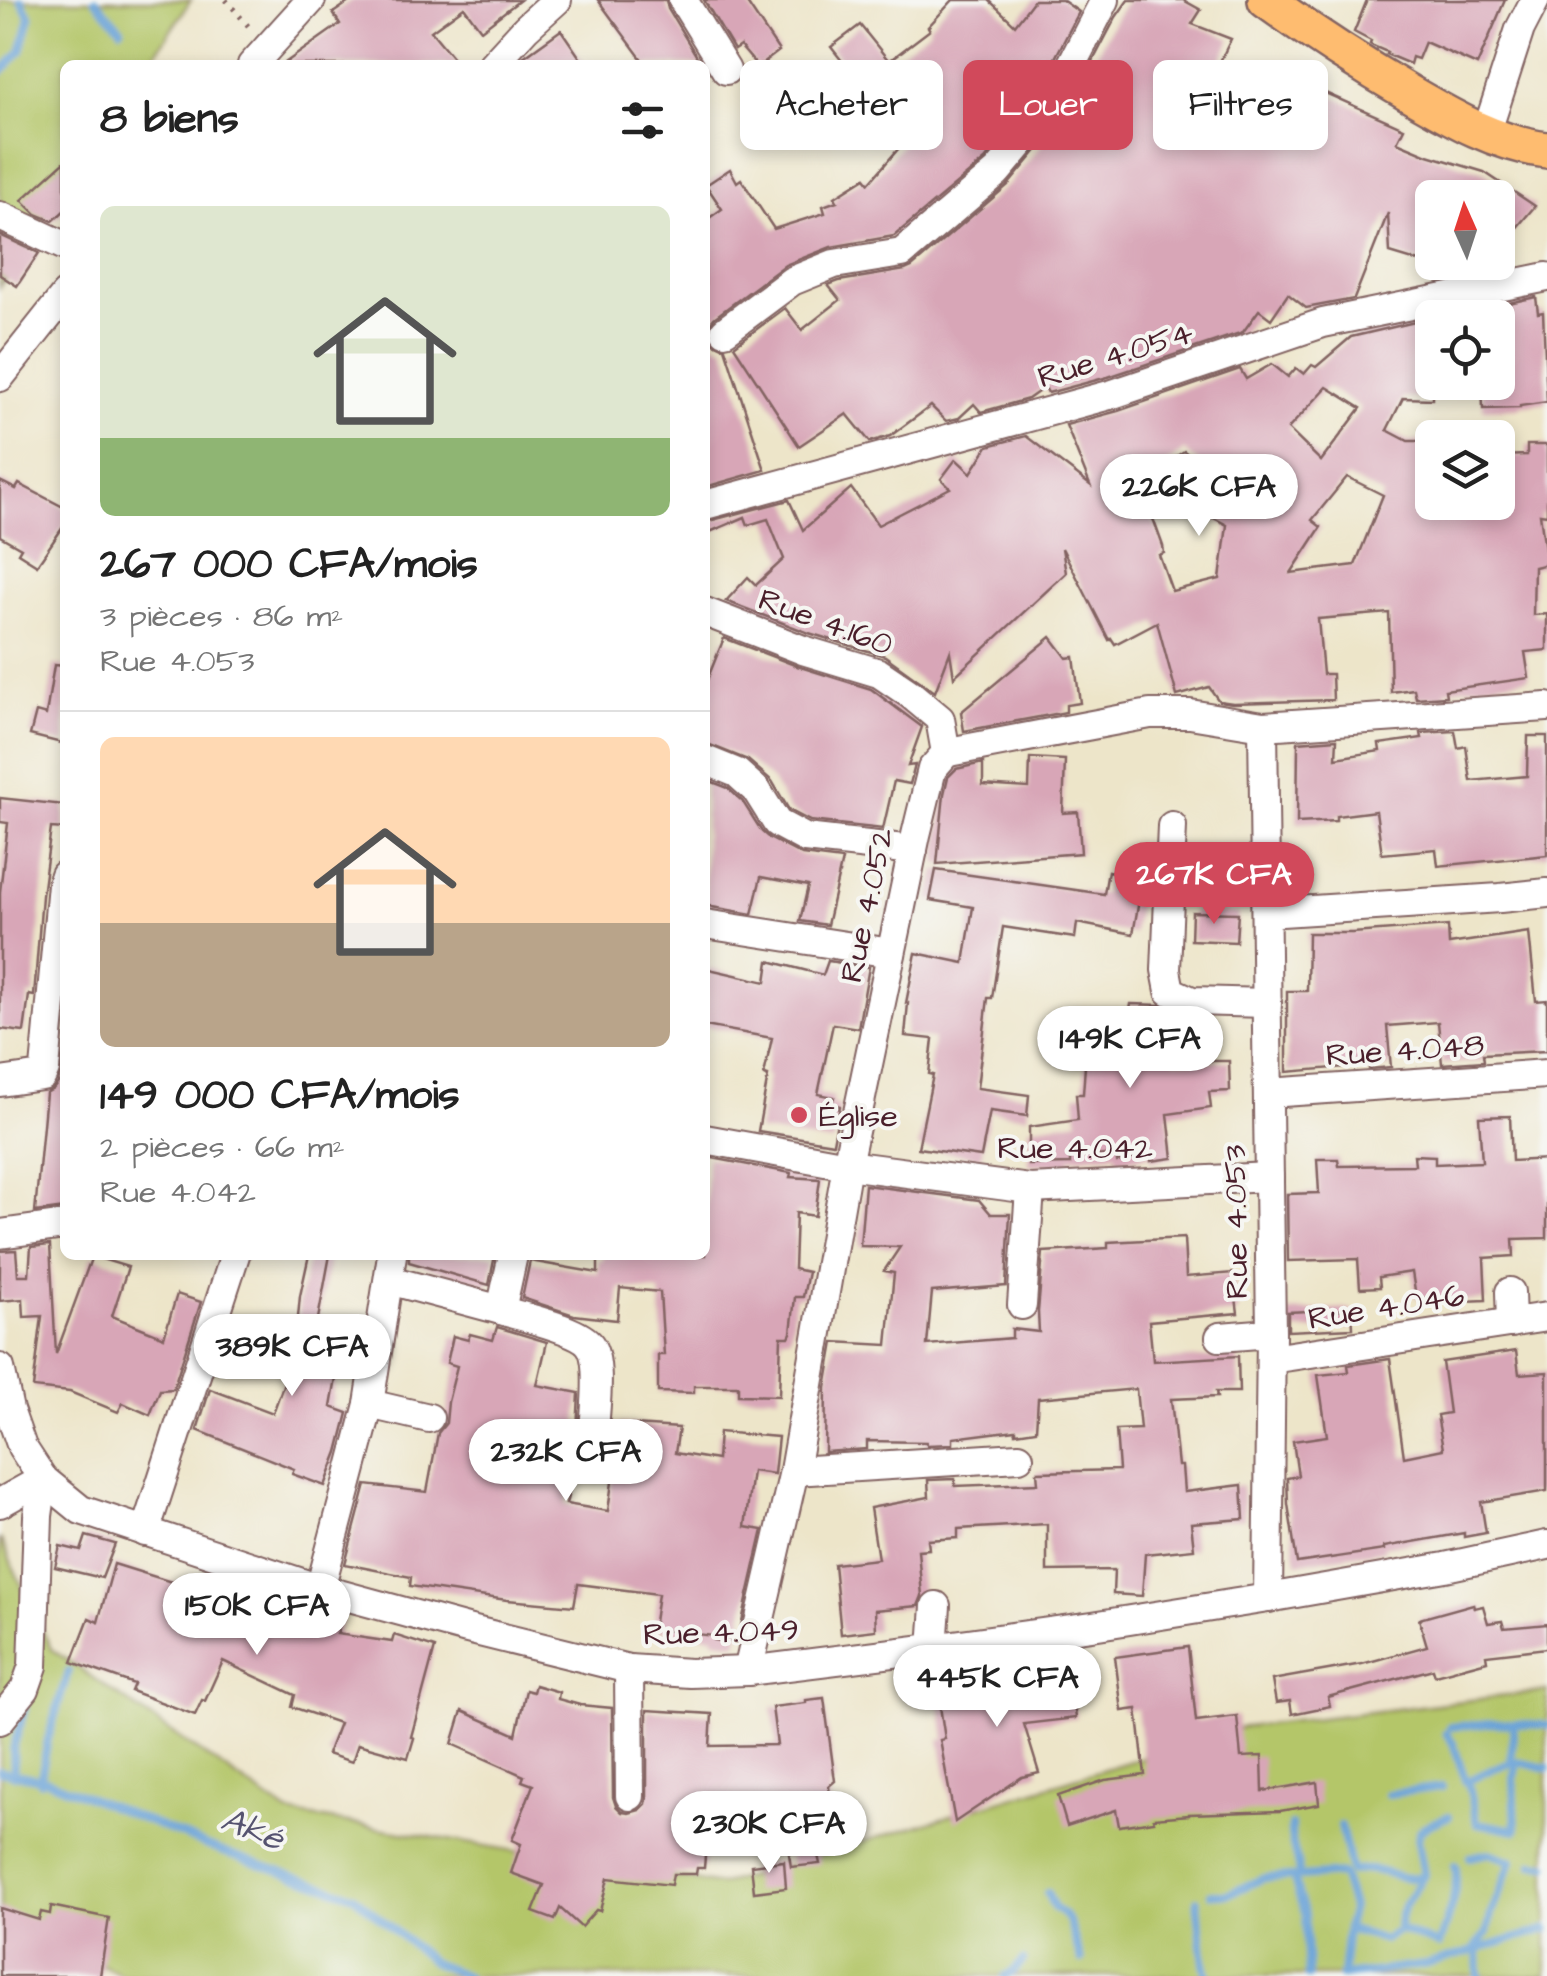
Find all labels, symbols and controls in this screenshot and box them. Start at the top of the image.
chip: Acheter [740,60,943,150]
chip: Louer [963,60,1133,150]
chip: Filtres [1153,60,1328,150]
text: 8 biens [100,91,239,149]
icon: filters [615,93,670,148]
north arrow [1415,180,1515,280]
map controls [1415,180,1515,520]
icon: home [295,271,475,451]
button: locate [1415,300,1515,400]
street label: Rue 4.054 [1032,310,1199,400]
button: layers [1415,420,1515,520]
pin: 226K CFA [1096,454,1302,539]
text: 226K CFA [1122,464,1276,509]
text: 267 000 CFA/mois [100,536,478,594]
street label: Rue 4.160 [752,577,899,667]
text: 3 pièces · 86 m² [100,594,343,639]
text: Rue 4.053 [100,639,255,684]
icon: home [295,802,475,982]
street label: Rue 4.052 [829,824,906,987]
pin: 267K CFA [1111,842,1317,927]
text: 267K CFA [1136,852,1292,897]
pin: 149K CFA [1027,1006,1233,1091]
text: 149K CFA [1059,1016,1201,1061]
street label: Rue 4.048 [1325,1023,1486,1078]
text: 149 000 CFA/mois [100,1067,460,1125]
place label: Église [819,1094,898,1139]
marker: Église [788,1104,810,1126]
text: 2 pièces · 66 m² [100,1125,345,1170]
street label: Rue 4.042 [997,1126,1153,1171]
street label: Rue 4.053 [1213,1144,1260,1300]
text: Rue 4.042 [100,1170,256,1215]
street label: Rue 4.046 [1305,1273,1468,1342]
pin: 389K CFA [189,1314,395,1399]
text: 389K CFA [216,1324,368,1369]
pin: 232K CFA [463,1419,669,1504]
text: 232K CFA [491,1429,641,1474]
pin: 150K CFA [154,1573,360,1658]
text: 150K CFA [185,1583,329,1628]
street label: Rue 4.049 [642,1607,800,1658]
pin: 445K CFA [894,1645,1100,1730]
text: 445K CFA [915,1655,1079,1700]
pin: 230K CFA [666,1791,872,1876]
water label: Aké [214,1795,293,1864]
text: 230K CFA [693,1801,845,1846]

